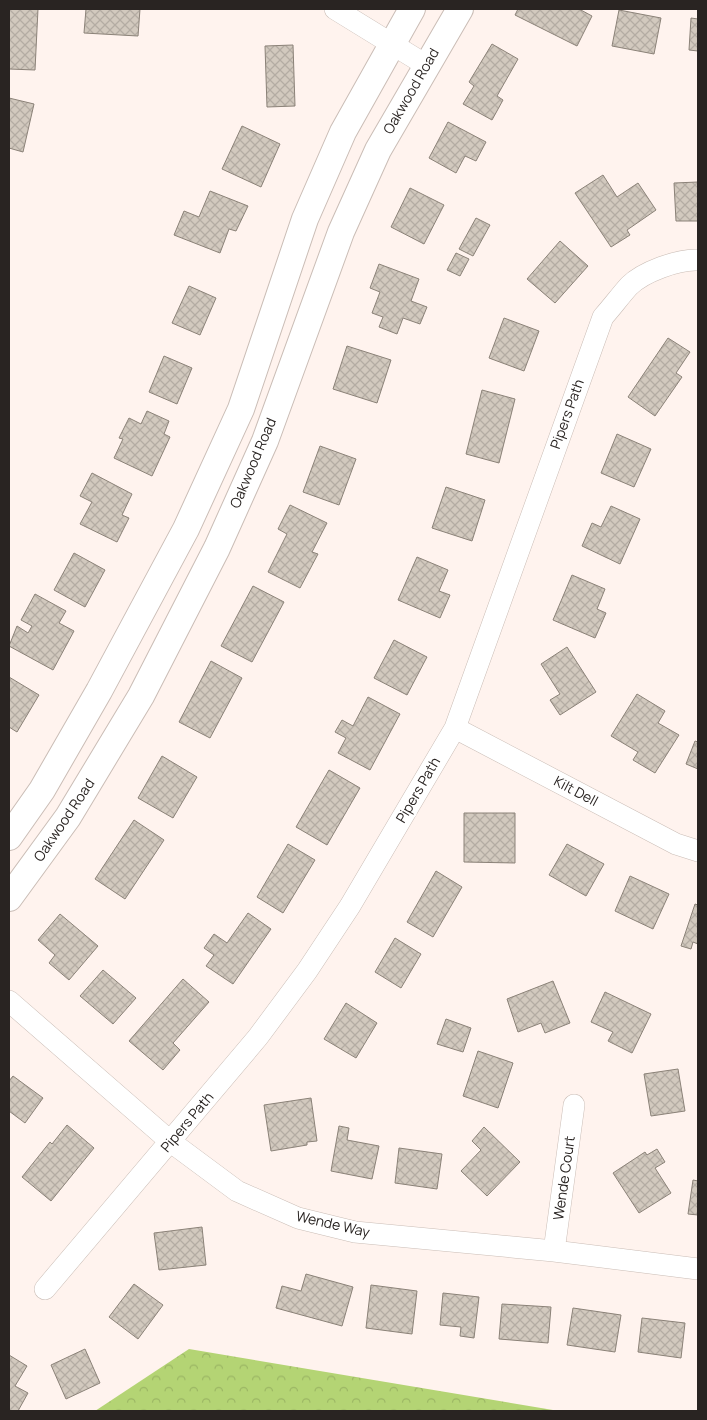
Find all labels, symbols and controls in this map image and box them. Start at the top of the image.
street label: Oakwood Road [378,44,443,137]
street label: Pipers Path [545,376,588,451]
street label: Oakwood Road [225,415,280,511]
street label: Pipers Path [391,753,444,826]
street label: Kilt Dell [551,771,602,810]
street label: Oakwood Road [29,775,98,865]
street label: Pipers Path [156,1088,217,1156]
street label: Wende Court [548,1134,579,1221]
street label: Wende Way [294,1206,372,1241]

